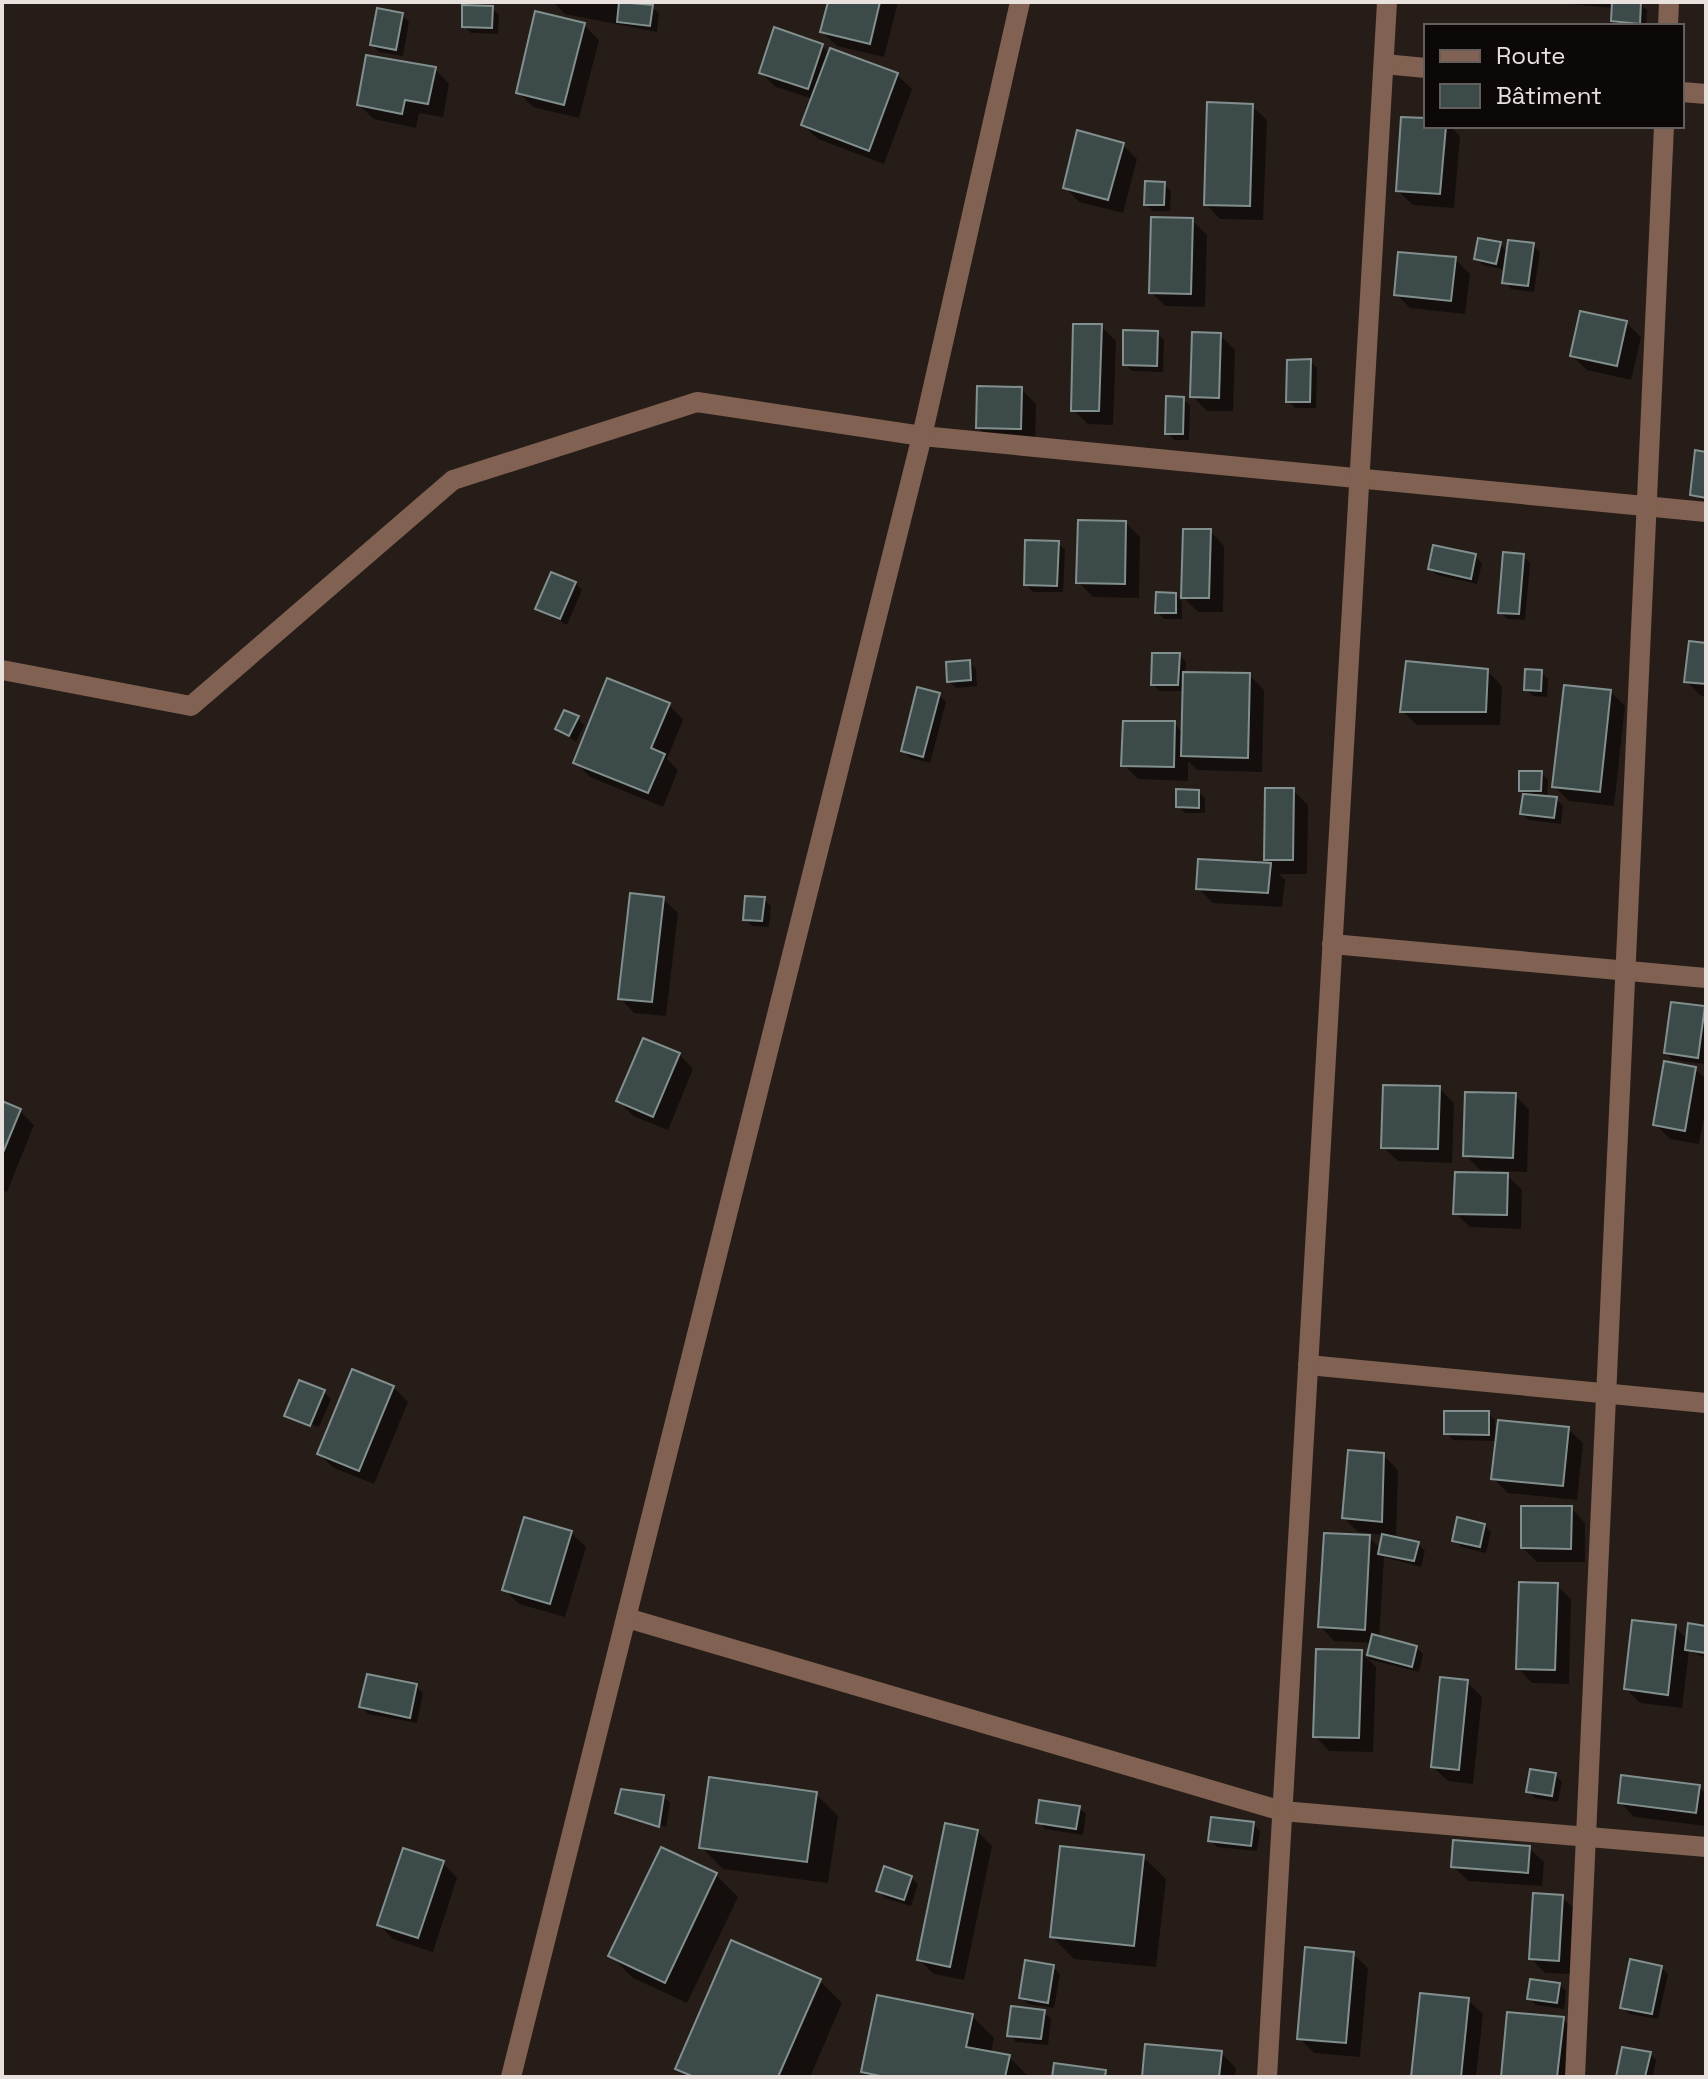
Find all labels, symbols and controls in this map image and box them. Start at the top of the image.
legend [1424,24,1684,128]
text: Route [1496,40,1565,71]
text: Bâtiment [1496,80,1602,111]

